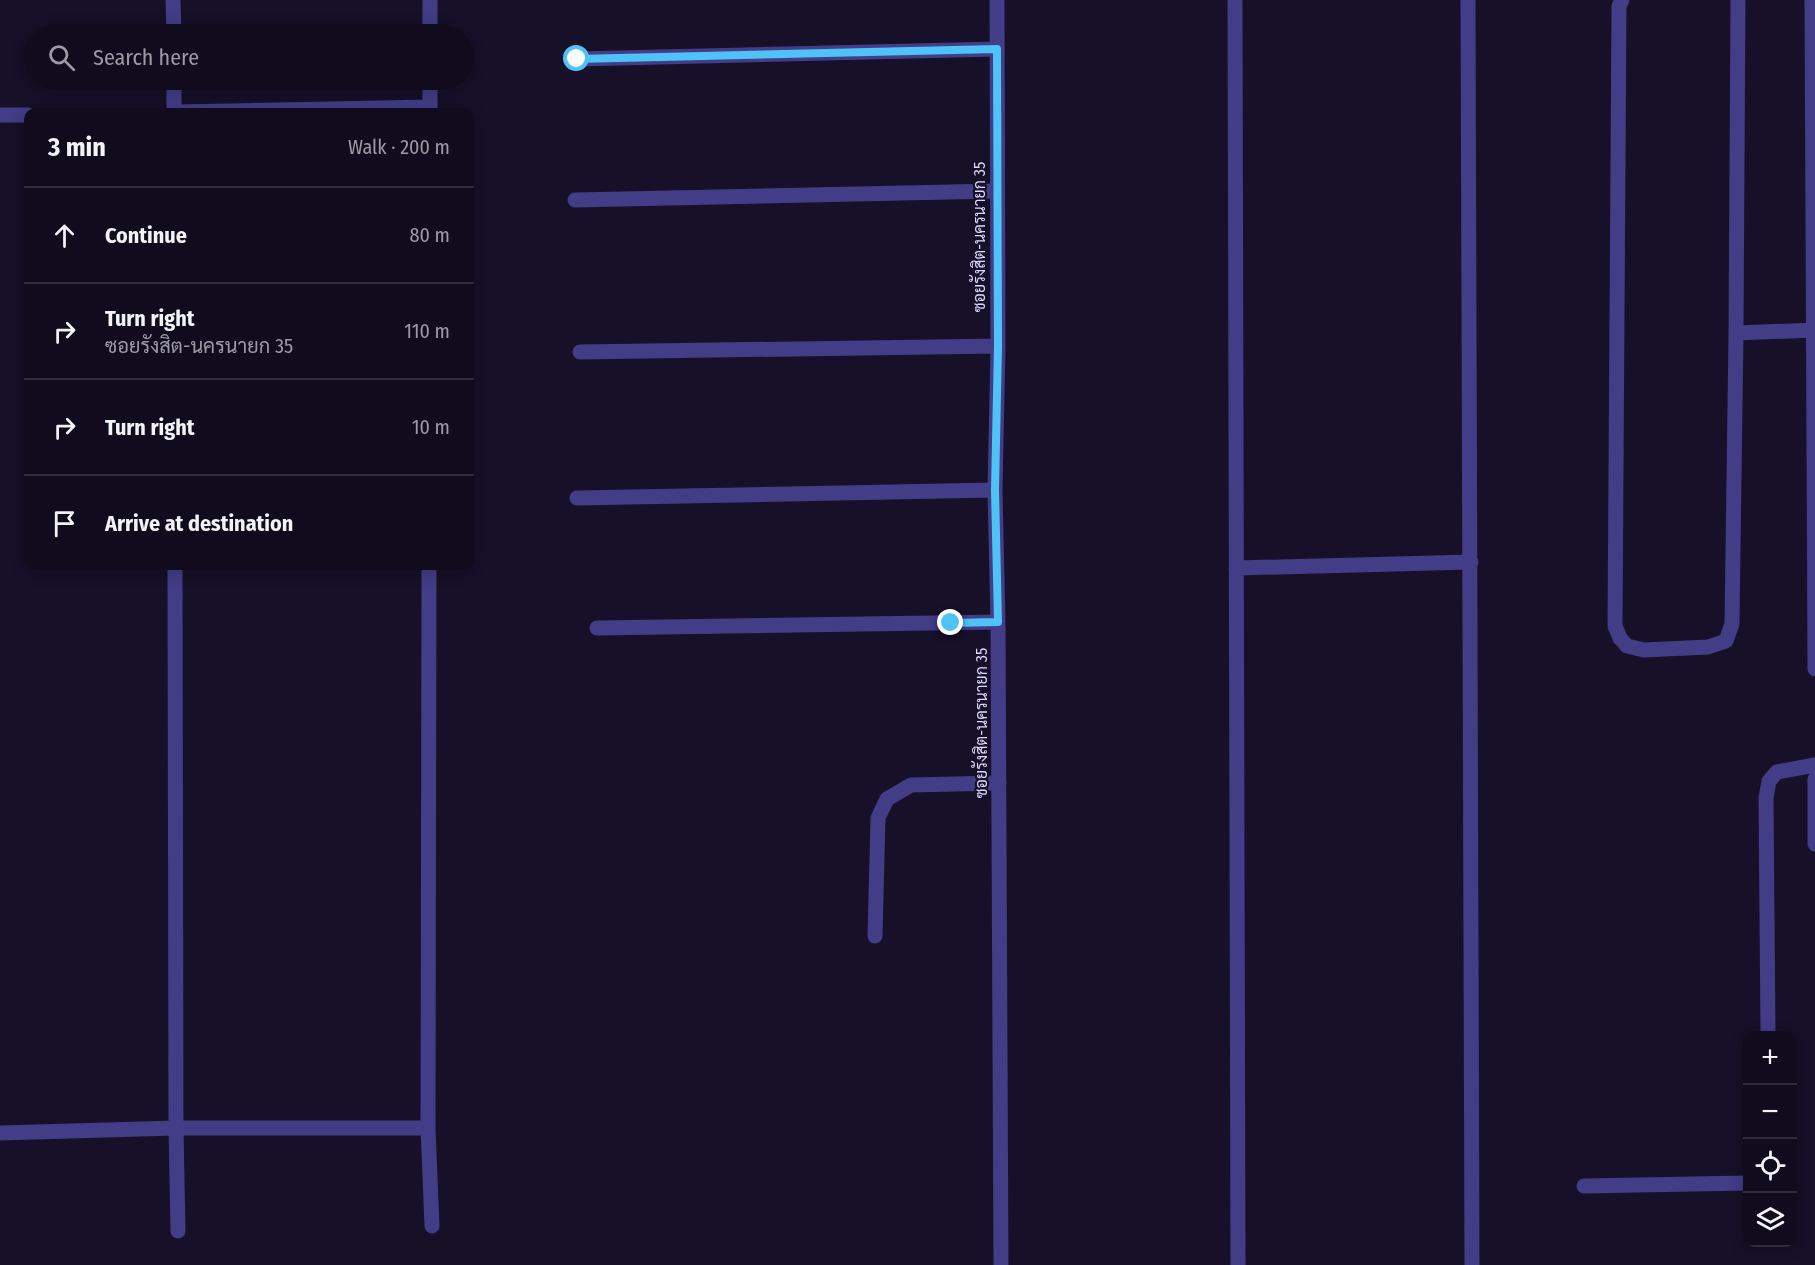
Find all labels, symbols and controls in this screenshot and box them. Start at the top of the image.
search box [24,24,474,90]
icon: search [45,41,78,74]
text: Search here [93,44,199,71]
route start [563,45,589,71]
text: 3 min [48,132,106,163]
text: Walk · 200 m [348,135,450,159]
street label: ซอยรังสิต-นครนายก 35 [969,162,989,312]
icon: ahead [48,219,81,252]
text: Continue [105,222,187,249]
text: 80 m [410,223,450,247]
text: Turn right [105,305,194,332]
icon: right [48,315,81,348]
text: 110 m [404,319,450,343]
text: ซอยรังสิต-นครนายก 35 [105,334,293,358]
icon: right [48,411,81,444]
text: Turn right [105,414,194,441]
text: 10 m [412,415,450,439]
icon: arrive [48,507,81,540]
text: Arrive at destination [105,510,293,537]
route end [937,609,963,635]
street label: ซอยรังสิต-นครนายก 35 [971,648,991,798]
map controls [1743,1031,1797,1247]
button: + [1743,1031,1797,1085]
button: − [1743,1085,1797,1139]
button: locate [1743,1139,1797,1193]
button: layers [1743,1193,1797,1247]

